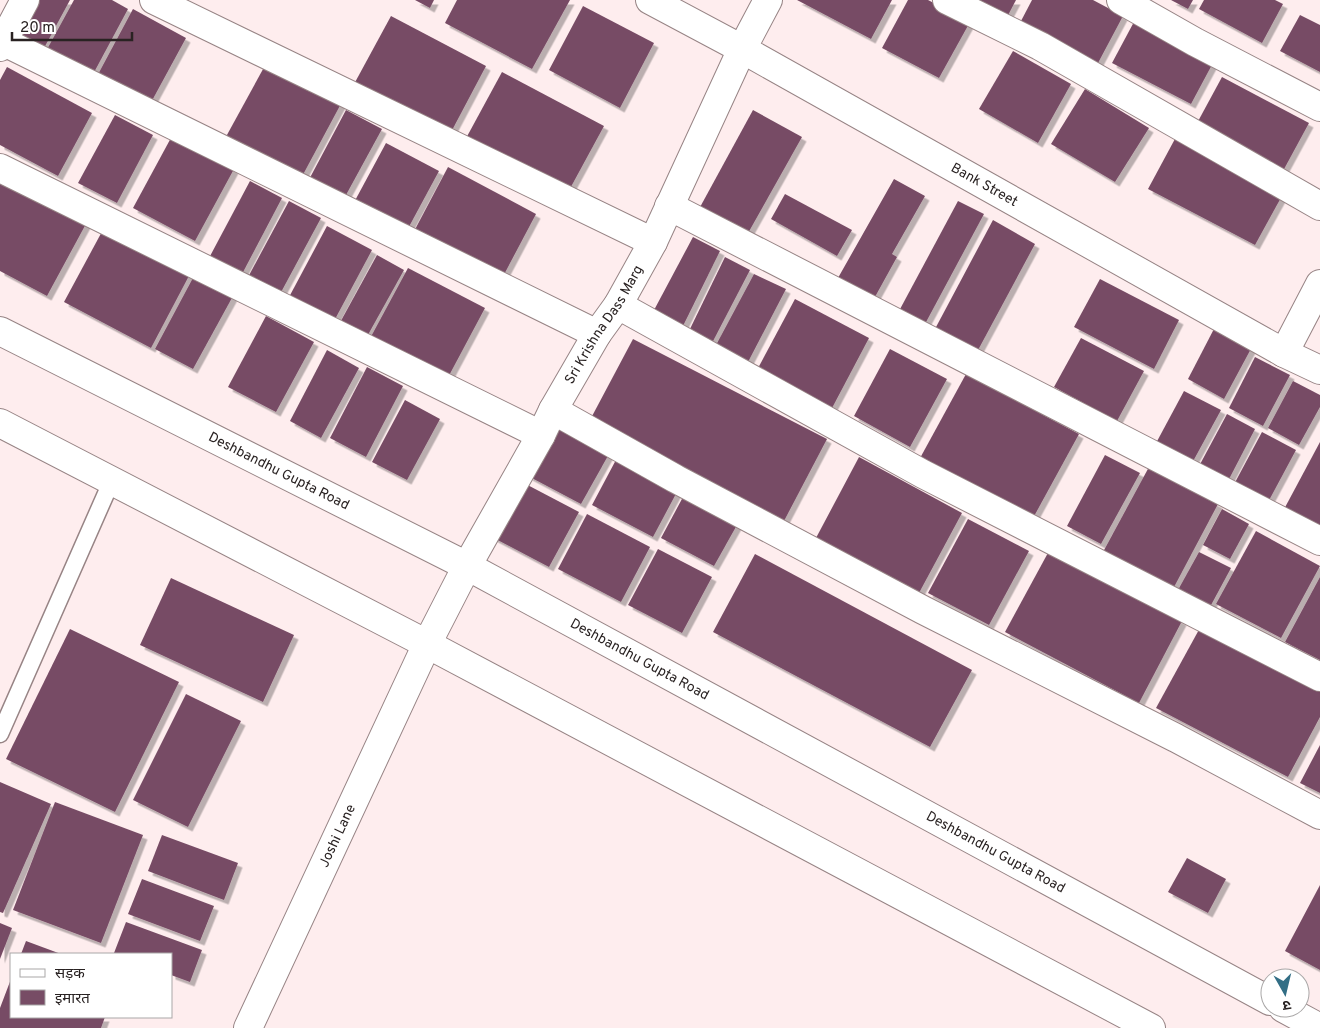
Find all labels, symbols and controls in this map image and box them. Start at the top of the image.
scale bar [12,10,132,42]
text: 20 m [20,19,55,38]
street label: Bank Street [948,159,1021,210]
street label: Sri Krishna Dass Marg [561,262,647,387]
street label: Deshbandhu Gupta Road [205,429,352,514]
street label: Deshbandhu Gupta Road [567,615,712,704]
street label: Joshi Lane [316,802,360,870]
street label: Deshbandhu Gupta Road [923,808,1068,897]
legend [10,953,172,1018]
text: सड़क [55,965,85,984]
north arrow [1260,968,1310,1018]
text: इमारत [55,990,90,1009]
text: उ [1281,995,1292,1013]

